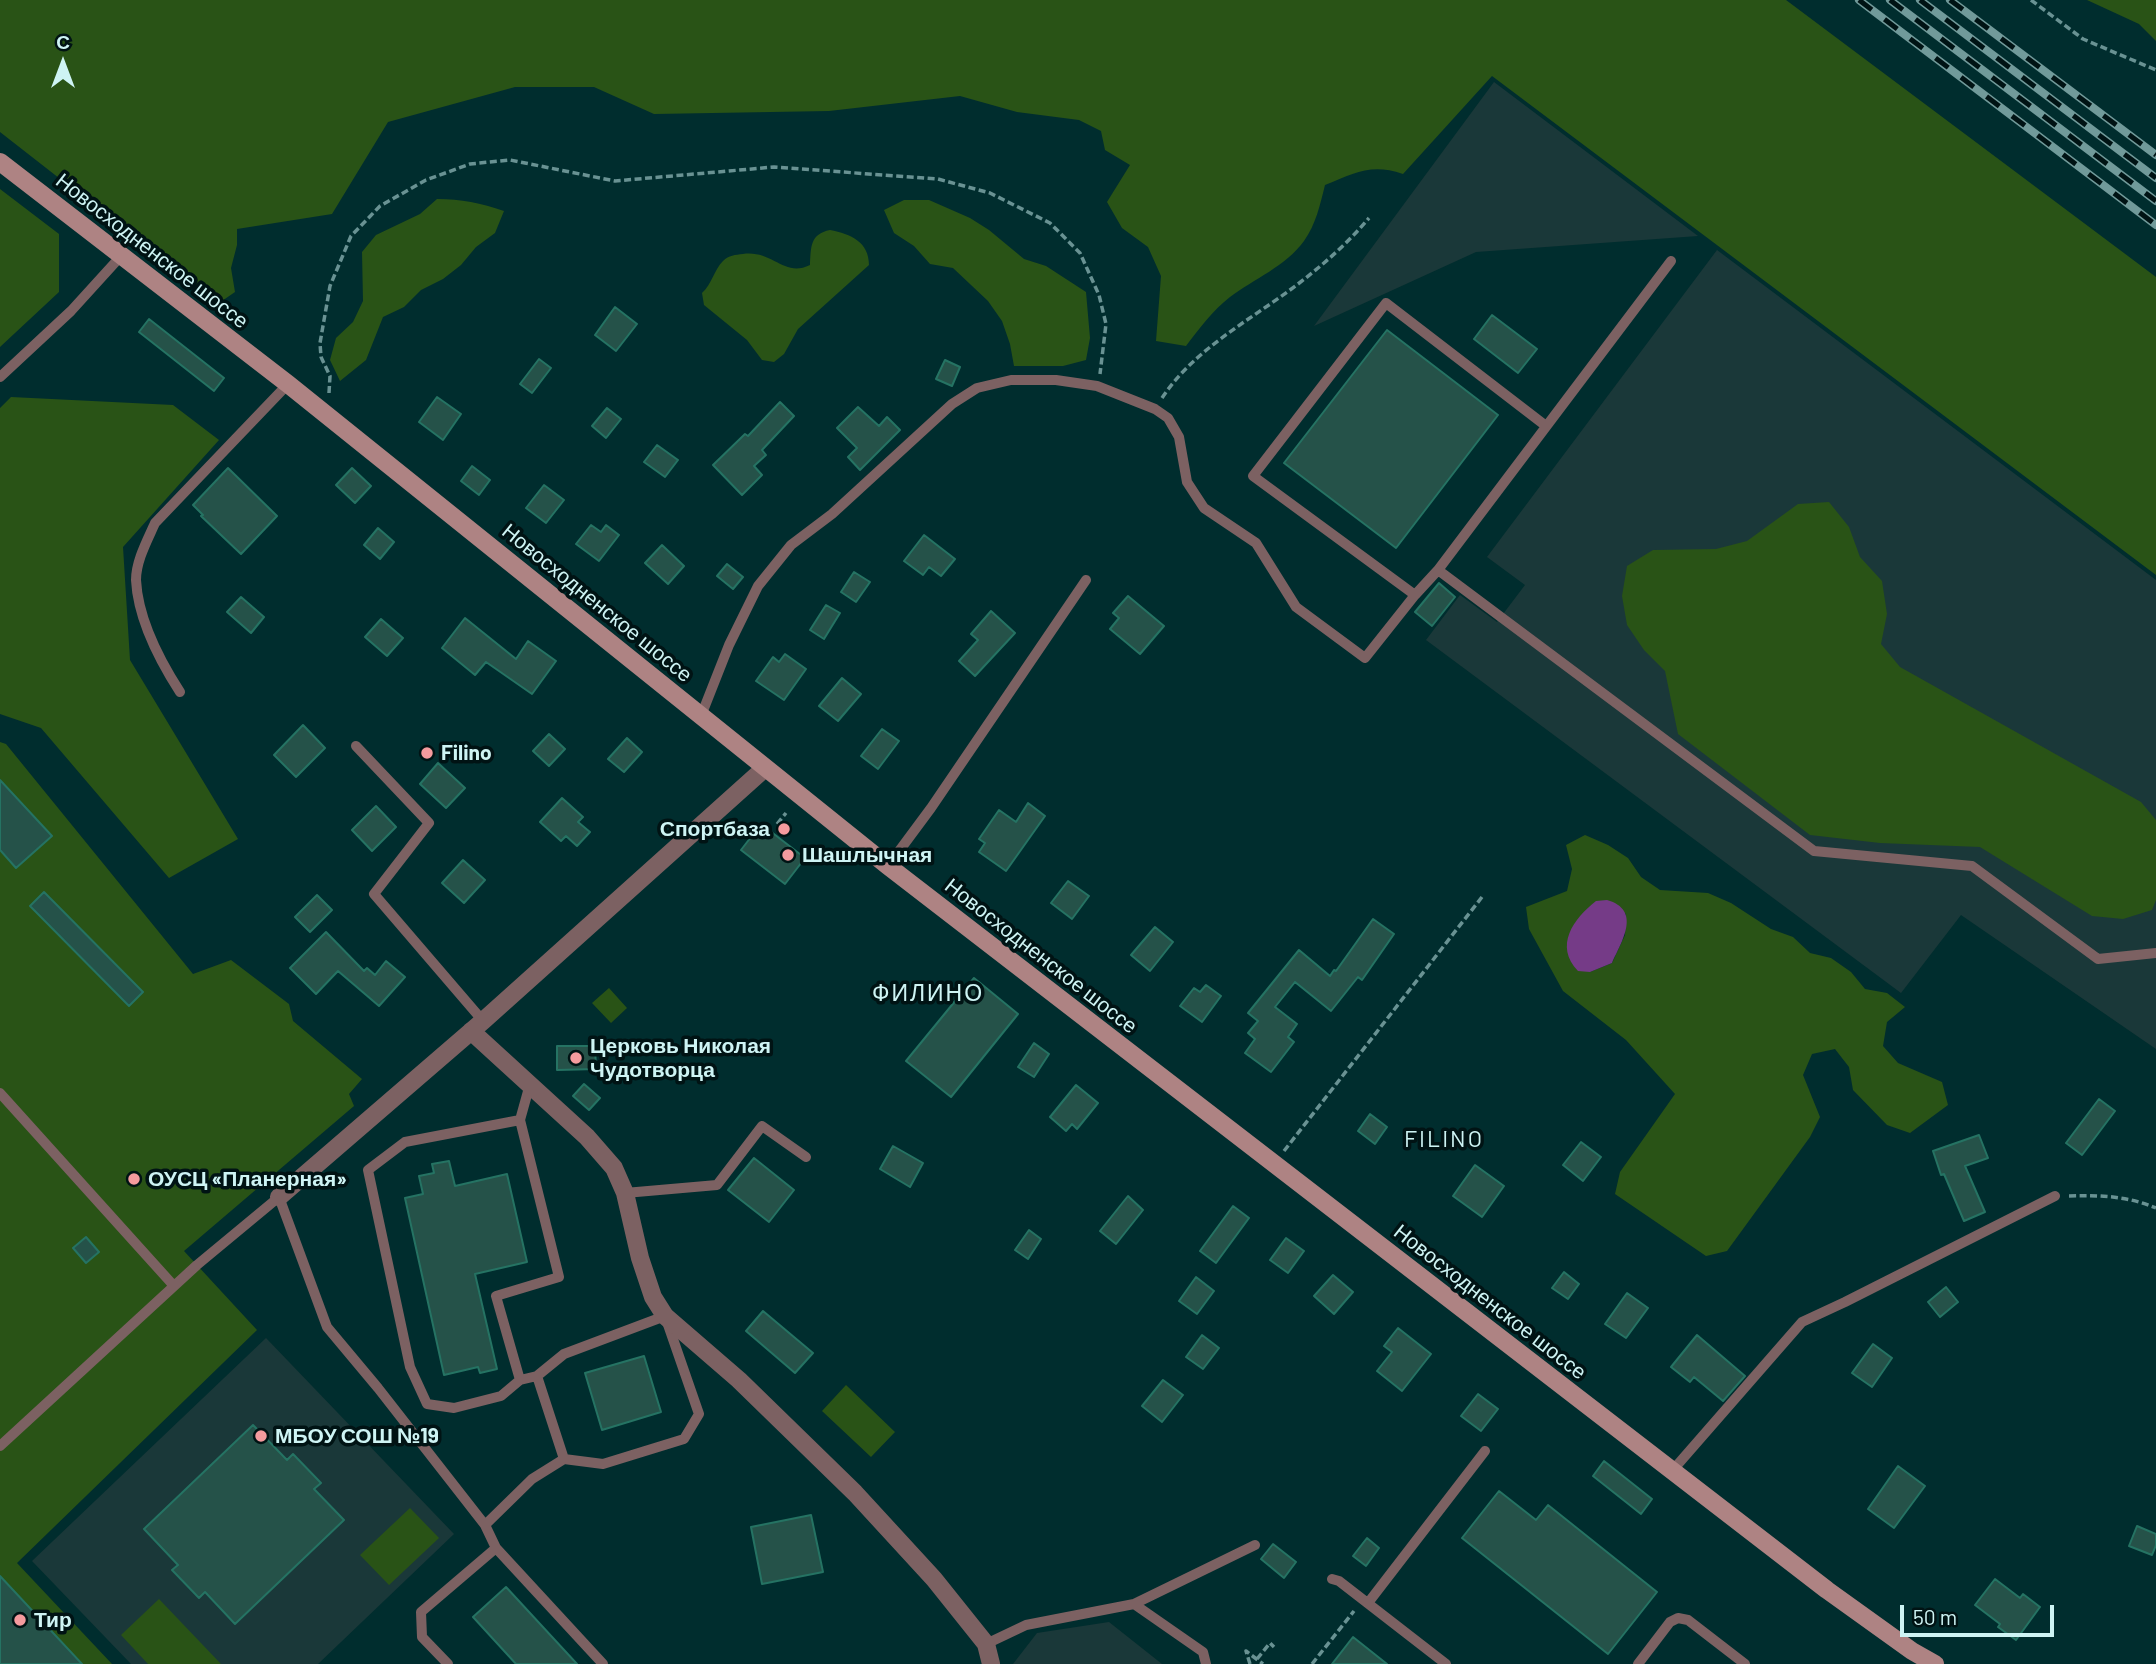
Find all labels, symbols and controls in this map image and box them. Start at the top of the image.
north arrow [28,28,98,98]
text: С [56,30,70,53]
street label: Новосходненское шоссе [51,168,253,334]
street label: Новосходненское шоссе [497,519,697,687]
place label: Filino [441,740,492,766]
marker: Filino [419,745,435,761]
place label: Спортбаза [660,816,770,842]
marker: Спортбаза [776,821,792,837]
place label: Шашлычная [802,842,932,868]
marker: Шашлычная [780,847,796,863]
street label: Новосходненское шоссе [940,873,1142,1039]
district label: ФИЛИНО [873,979,983,1007]
place label: Церковь Николая Чудотворца [590,1033,771,1083]
marker: Церковь Николая Чудотворца [568,1050,584,1066]
district label: FILINO [1405,1125,1483,1153]
place label: ОУСЦ «Планерная» [148,1166,347,1192]
marker: ОУСЦ «Планерная» [126,1171,142,1187]
street label: Новосходненское шоссе [1389,1219,1591,1385]
place label: МБОУ СОШ №19 [275,1423,439,1449]
marker: МБОУ СОШ №19 [253,1428,269,1444]
scale bar [1904,1590,2058,1634]
text: 50 m [1913,1604,1957,1629]
place label: Тир [34,1607,72,1633]
marker: Тир [12,1612,28,1628]

